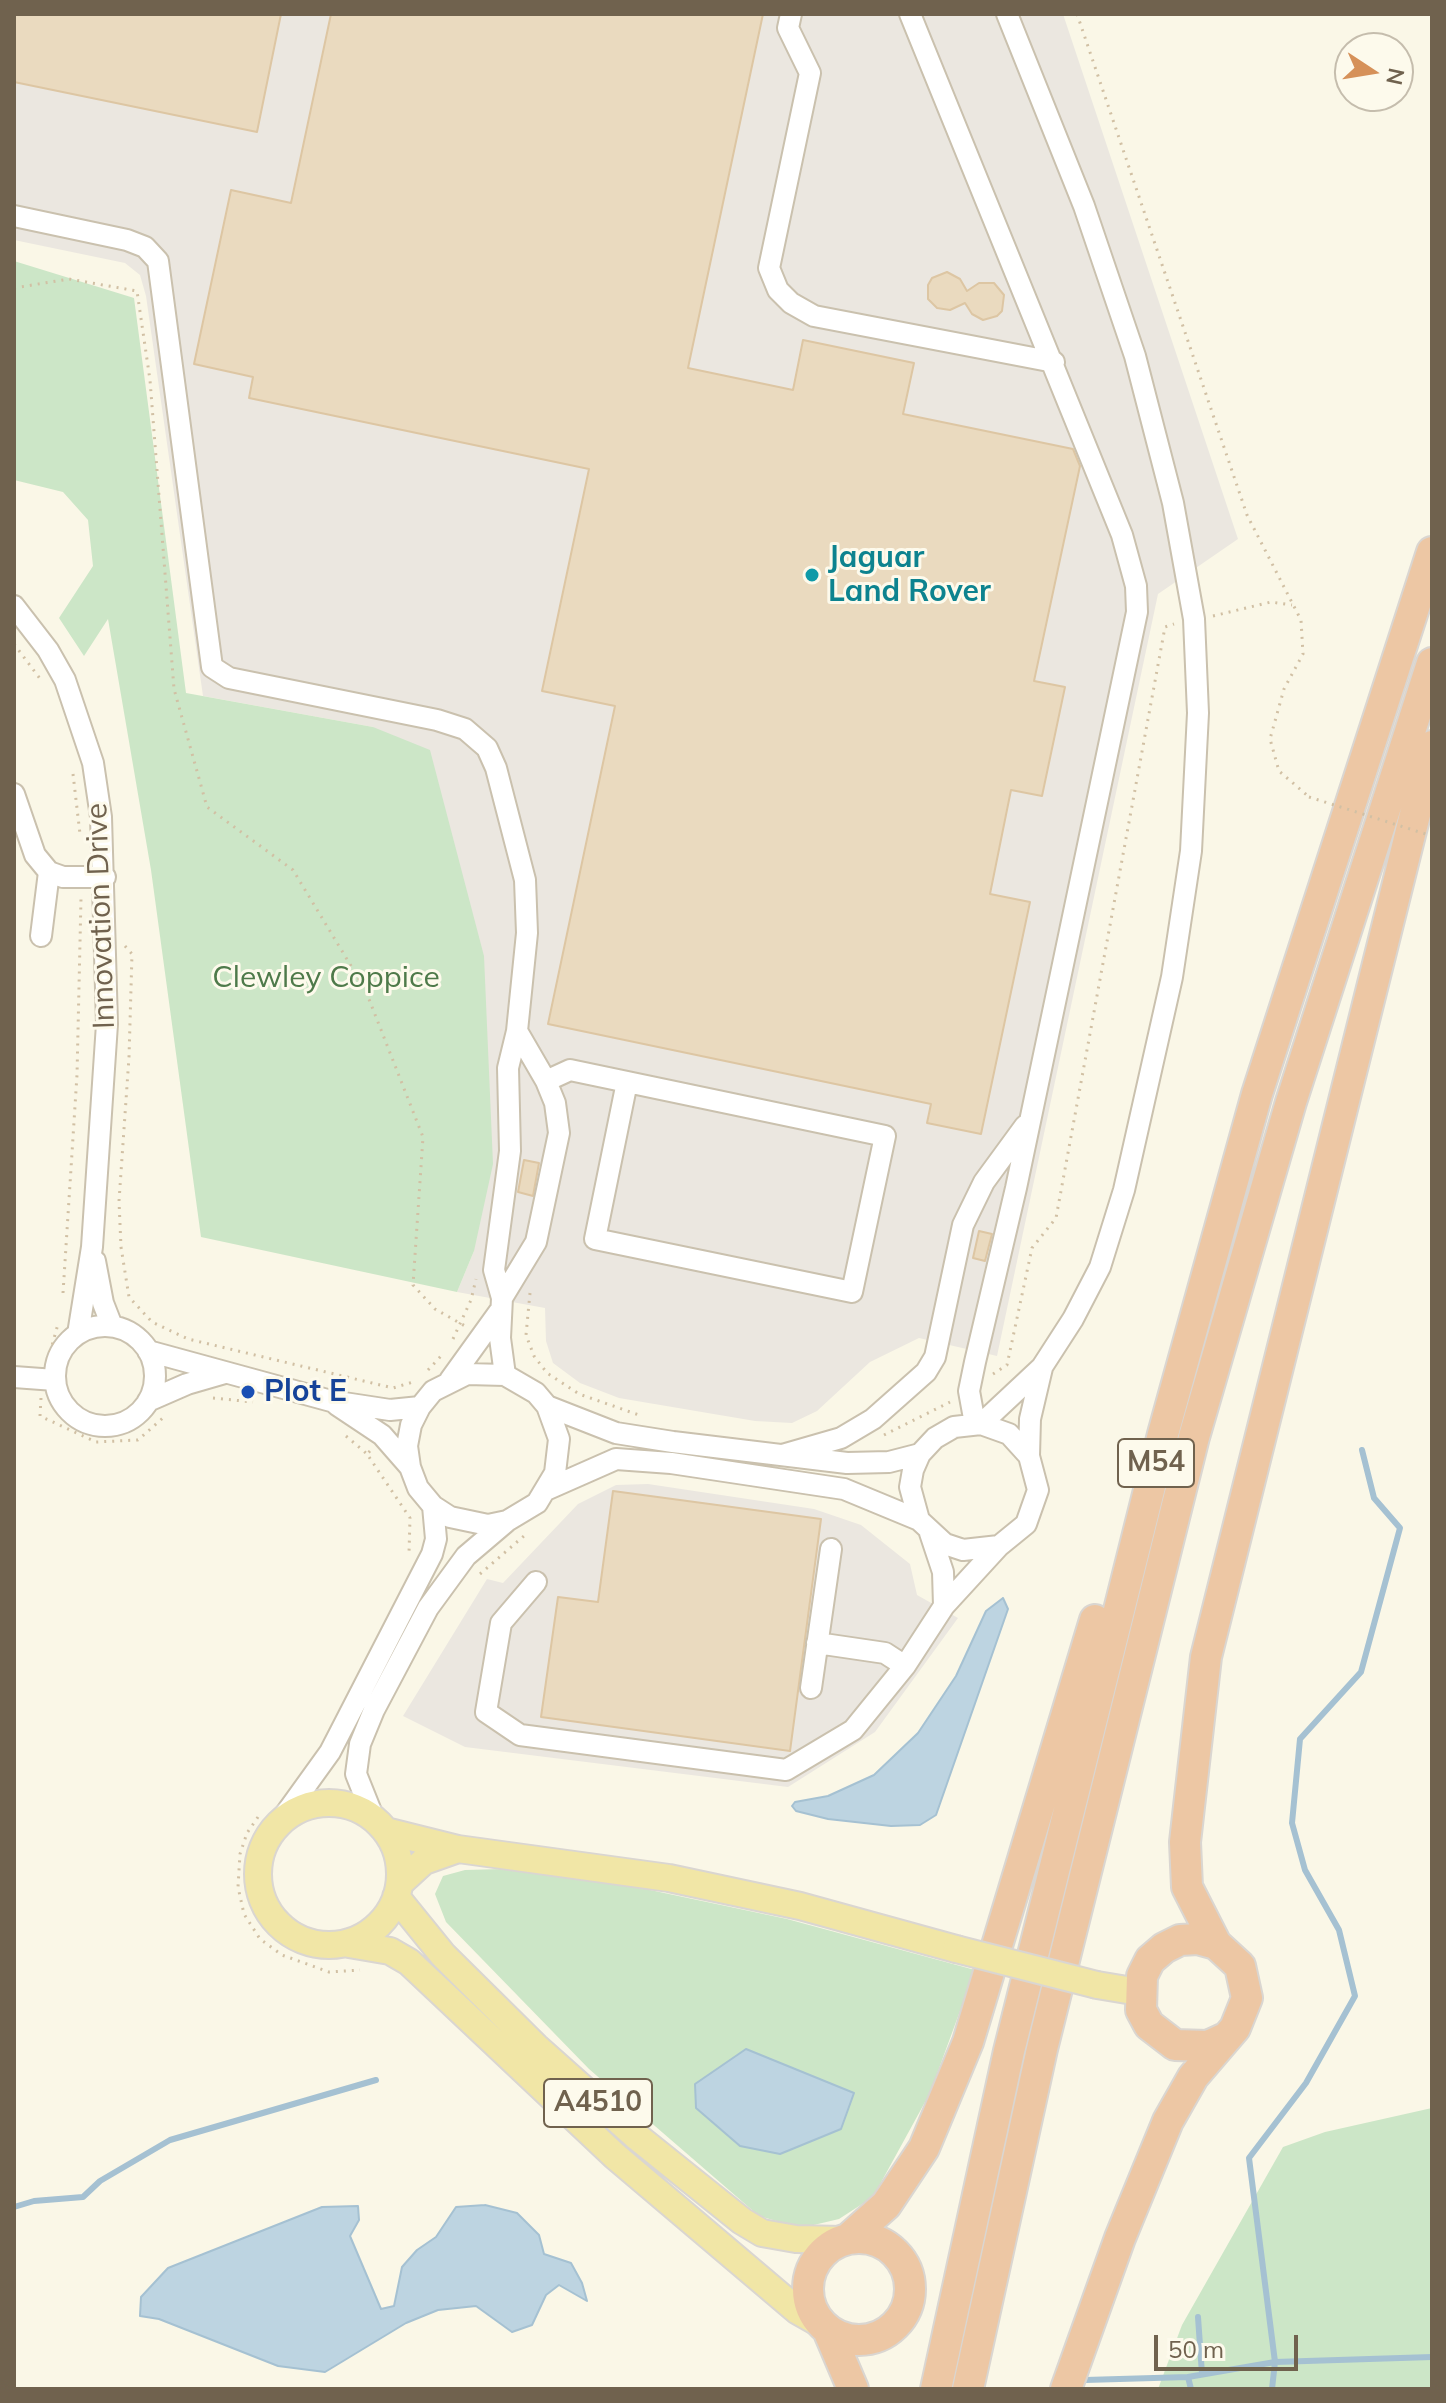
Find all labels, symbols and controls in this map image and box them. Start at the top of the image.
north arrow [1334,32,1414,112]
text: N [1380,66,1411,88]
place label: Jaguar Land Rover [828,540,991,610]
marker: Jaguar Land Rover [803,566,821,584]
street label: Innovation Drive [79,802,123,1030]
park label: Clewley Coppice [212,960,440,996]
place label: Plot E [264,1374,347,1410]
marker: Plot E [239,1383,257,1401]
road number: M54 [1118,1439,1194,1487]
road number: A4510 [544,2079,652,2127]
scale bar [1158,2319,1302,2369]
text: 50 m [1168,2334,1224,2364]

